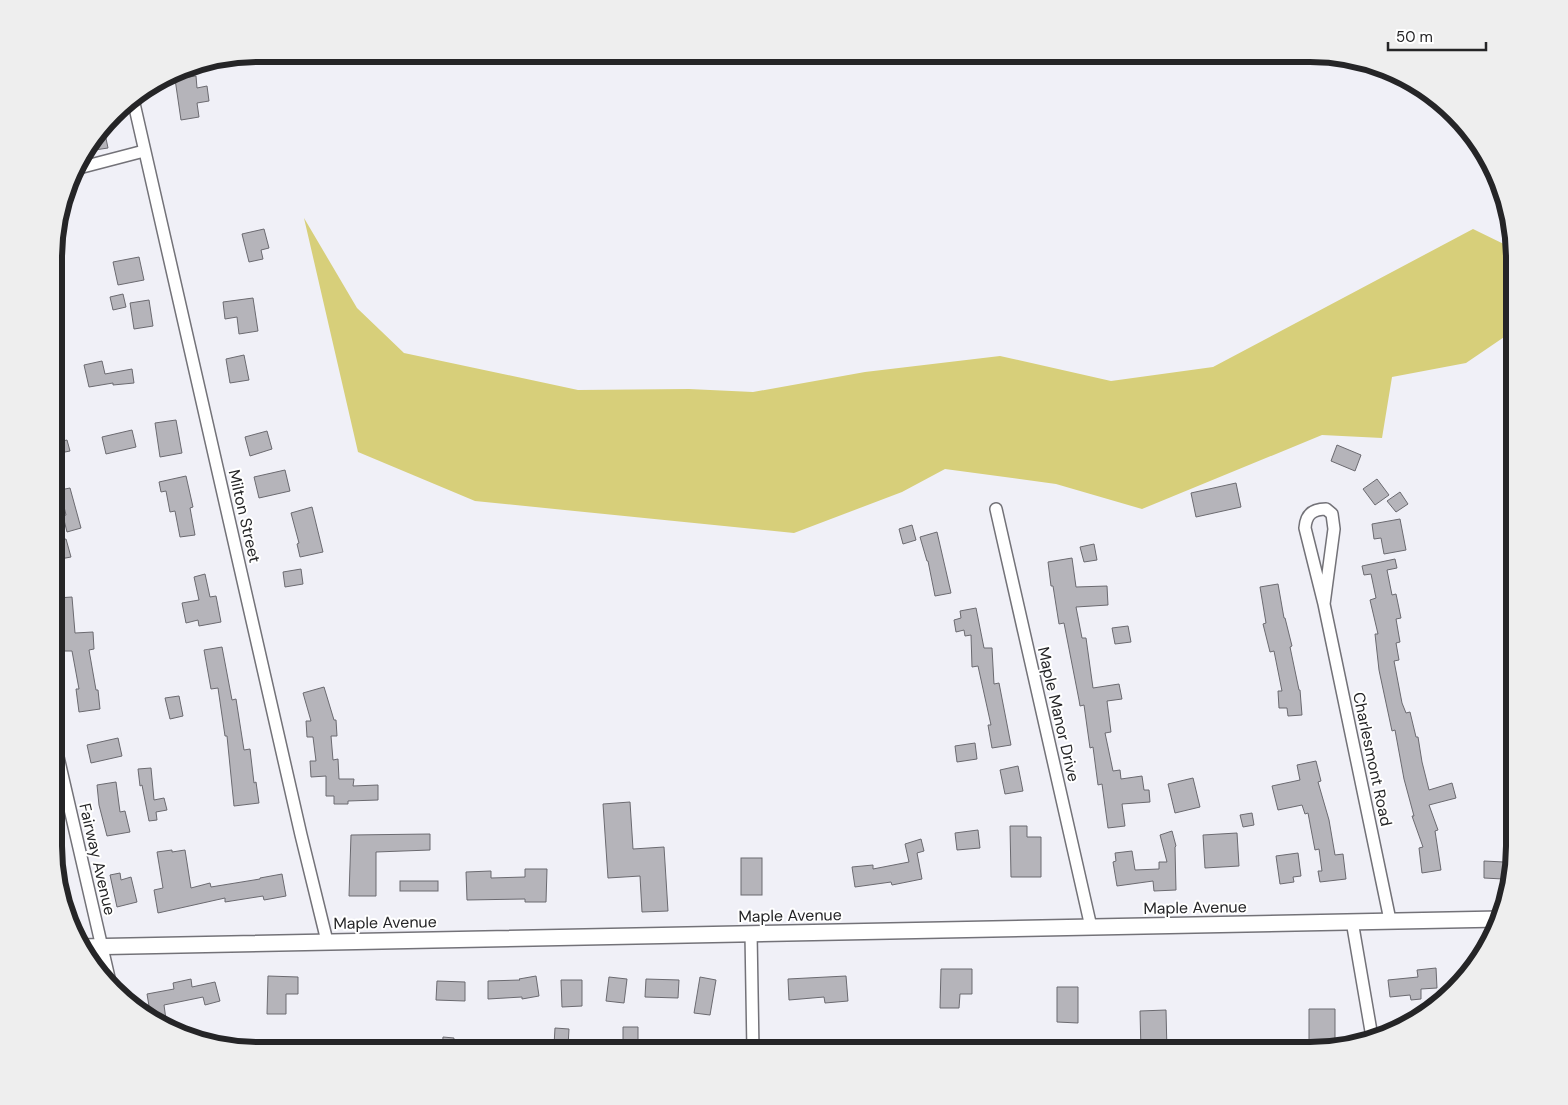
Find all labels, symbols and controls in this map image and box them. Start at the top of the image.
scale bar [1388,20,1486,52]
text: 50 m [1396,27,1433,47]
street label: Milton Street [224,467,265,565]
street label: Maple Manor Drive [1033,645,1084,784]
street label: Charlesmont Road [1348,690,1397,828]
street label: Fairway Avenue [74,801,121,917]
street label: Maple Avenue [1143,896,1247,919]
street label: Maple Avenue [738,904,842,927]
street label: Maple Avenue [333,911,437,934]

